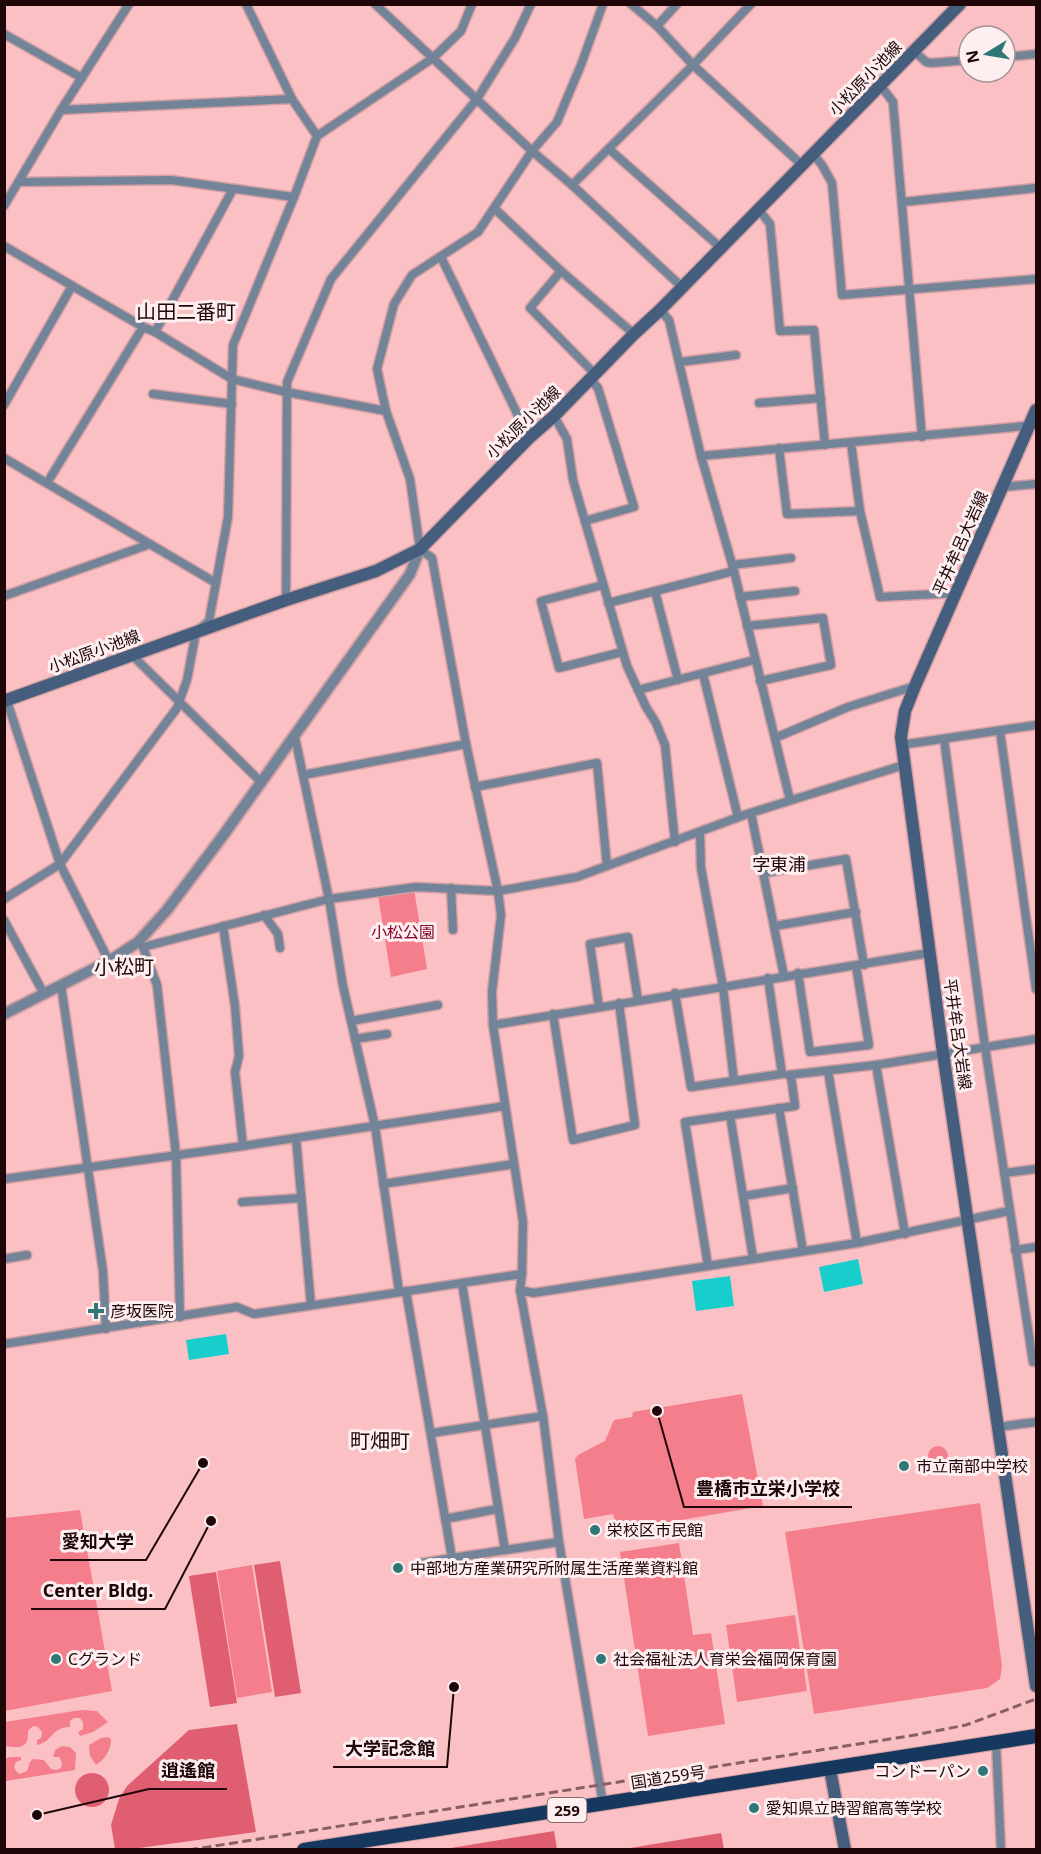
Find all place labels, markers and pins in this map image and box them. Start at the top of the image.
place label: 彦坂医院 [110,1300,174,1322]
marker: 彦坂医院 [87,1302,105,1320]
place label: 市立南部中学校 [916,1455,1028,1477]
marker: 市立南部中学校 [897,1459,911,1473]
callout: 豊橋市立栄小学校 [684,1471,852,1507]
place label: 栄校区市民館 [607,1519,703,1541]
marker: 栄校区市民館 [588,1523,602,1537]
callout: 愛知大学 [50,1524,146,1560]
place label: 中部地方産業研究所附属生活産業資料館 [410,1557,698,1579]
marker: 中部地方産業研究所附属生活産業資料館 [391,1561,405,1575]
callout: Center Bldg. [31,1573,165,1609]
place label: Cグランド [68,1648,142,1670]
place label: 社会福祉法人育栄会福岡保育園 [613,1648,837,1670]
marker: Cグランド [49,1652,63,1666]
marker: 社会福祉法人育栄会福岡保育園 [594,1652,608,1666]
callout: 大学記念館 [333,1731,447,1767]
callout: 逍遙館 [149,1753,227,1789]
place label: コンドーパン [874,1760,971,1782]
marker: コンドーパン [976,1764,990,1778]
place label: 愛知県立時習館高等学校 [766,1797,942,1819]
marker: 愛知県立時習館高等学校 [747,1801,761,1815]

